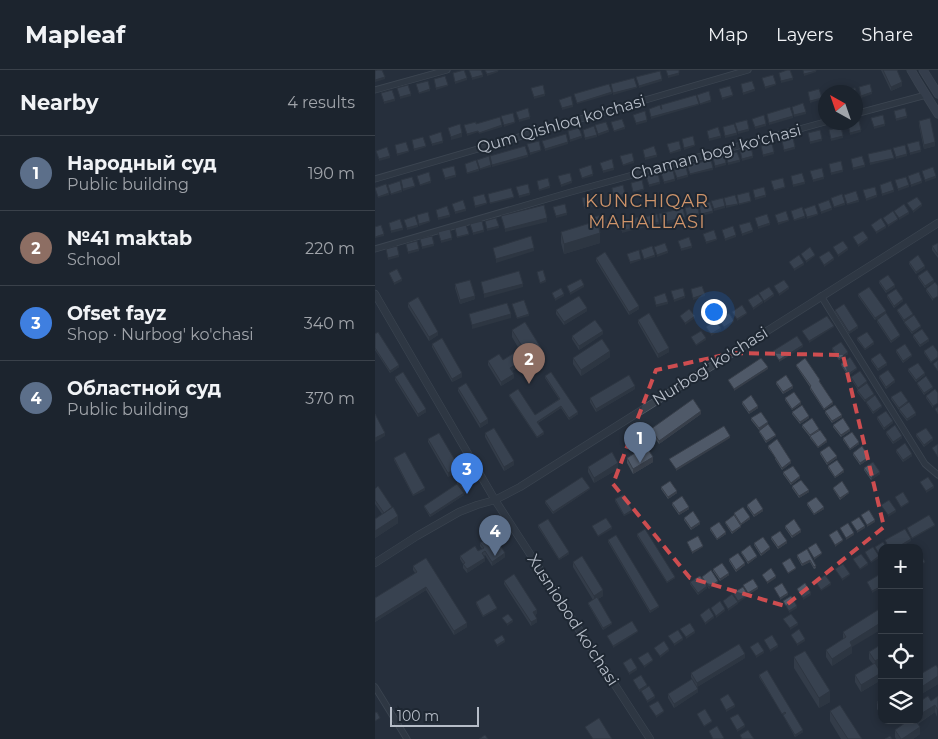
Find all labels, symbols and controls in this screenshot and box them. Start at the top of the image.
text: Mapleaf [25,20,125,49]
text: Map [708,24,748,46]
text: Layers [776,24,833,46]
text: Share [861,24,913,46]
north arrow [818,85,863,130]
text: Nearby [20,90,99,115]
street label: Qum Qishloq ko'chasi [475,91,647,157]
text: 4 results [287,93,355,112]
street label: Chaman bog' ko'chasi [629,120,803,184]
text: Народный суд [67,152,217,175]
text: 1 [33,164,39,183]
text: 190 m [308,164,355,183]
text: Public building [67,175,189,194]
district label: KUNCHIQAR MAHALLASI [585,190,709,233]
text: №41 maktab [67,227,192,250]
text: 2 [31,239,41,258]
text: 220 m [305,239,355,258]
text: School [67,250,121,269]
your location [701,299,727,325]
text: Ofset fayz [67,302,166,325]
text: 3 [31,314,41,333]
text: 340 m [304,314,355,333]
street label: Nurbog' ko'chasi [649,323,771,409]
text: Shop · Nurbog' ko'chasi [67,325,254,344]
pin: 2 [513,343,545,384]
text: Областной суд [67,377,221,400]
text: 4 [30,389,42,408]
text: 370 m [305,389,355,408]
text: Public building [67,400,189,419]
pin: 1 [624,422,656,463]
pin: 3 [451,453,483,494]
pin: 4 [479,515,511,556]
map controls [878,544,923,724]
button: + [878,544,923,589]
street label: Xusniobod ko'chasi [523,551,623,689]
button: − [878,589,923,634]
button: locate [878,634,923,679]
button: layers [878,679,923,724]
scale bar [390,704,479,727]
text: 100 m [397,707,439,725]

